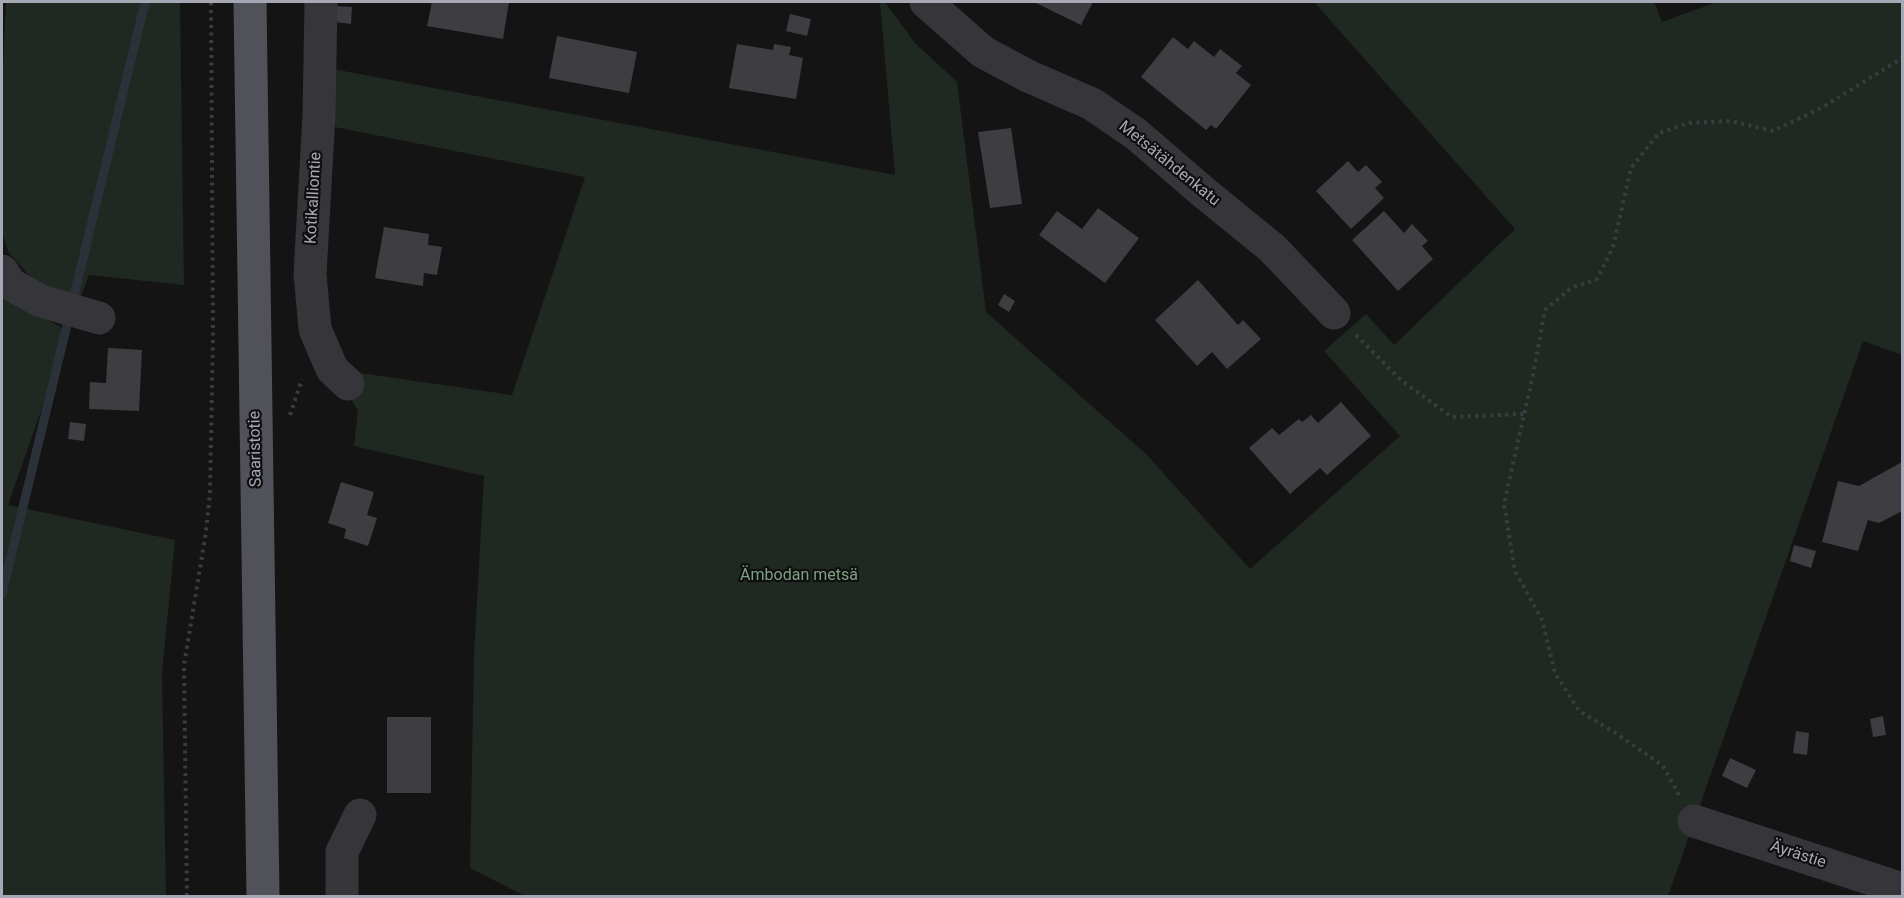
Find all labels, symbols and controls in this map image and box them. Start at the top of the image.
street label: Metsätähdenkatu [1115,117,1223,211]
street label: Kotikalliontie [302,151,326,245]
street label: Saaristotie [246,411,266,487]
park label: Ämbodan metsä [740,566,858,586]
street label: Äyrästie [1768,837,1828,873]

